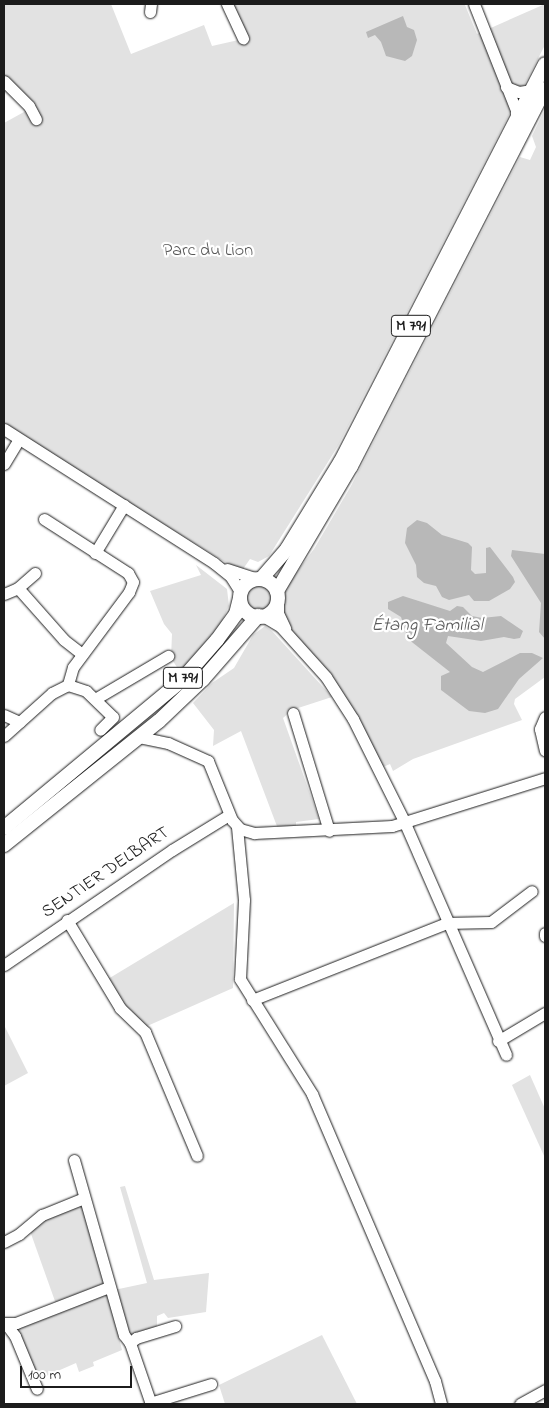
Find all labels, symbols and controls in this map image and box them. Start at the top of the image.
park label: Parc du Lion [163,240,253,262]
road number: M 791 [390,312,432,340]
water label: Étang Familial [371,615,483,637]
road number: M 791 [162,664,204,691]
street label: SENTIER DELBART [38,822,174,924]
scale bar [22,1356,135,1388]
text: 100 m [28,1364,61,1386]

